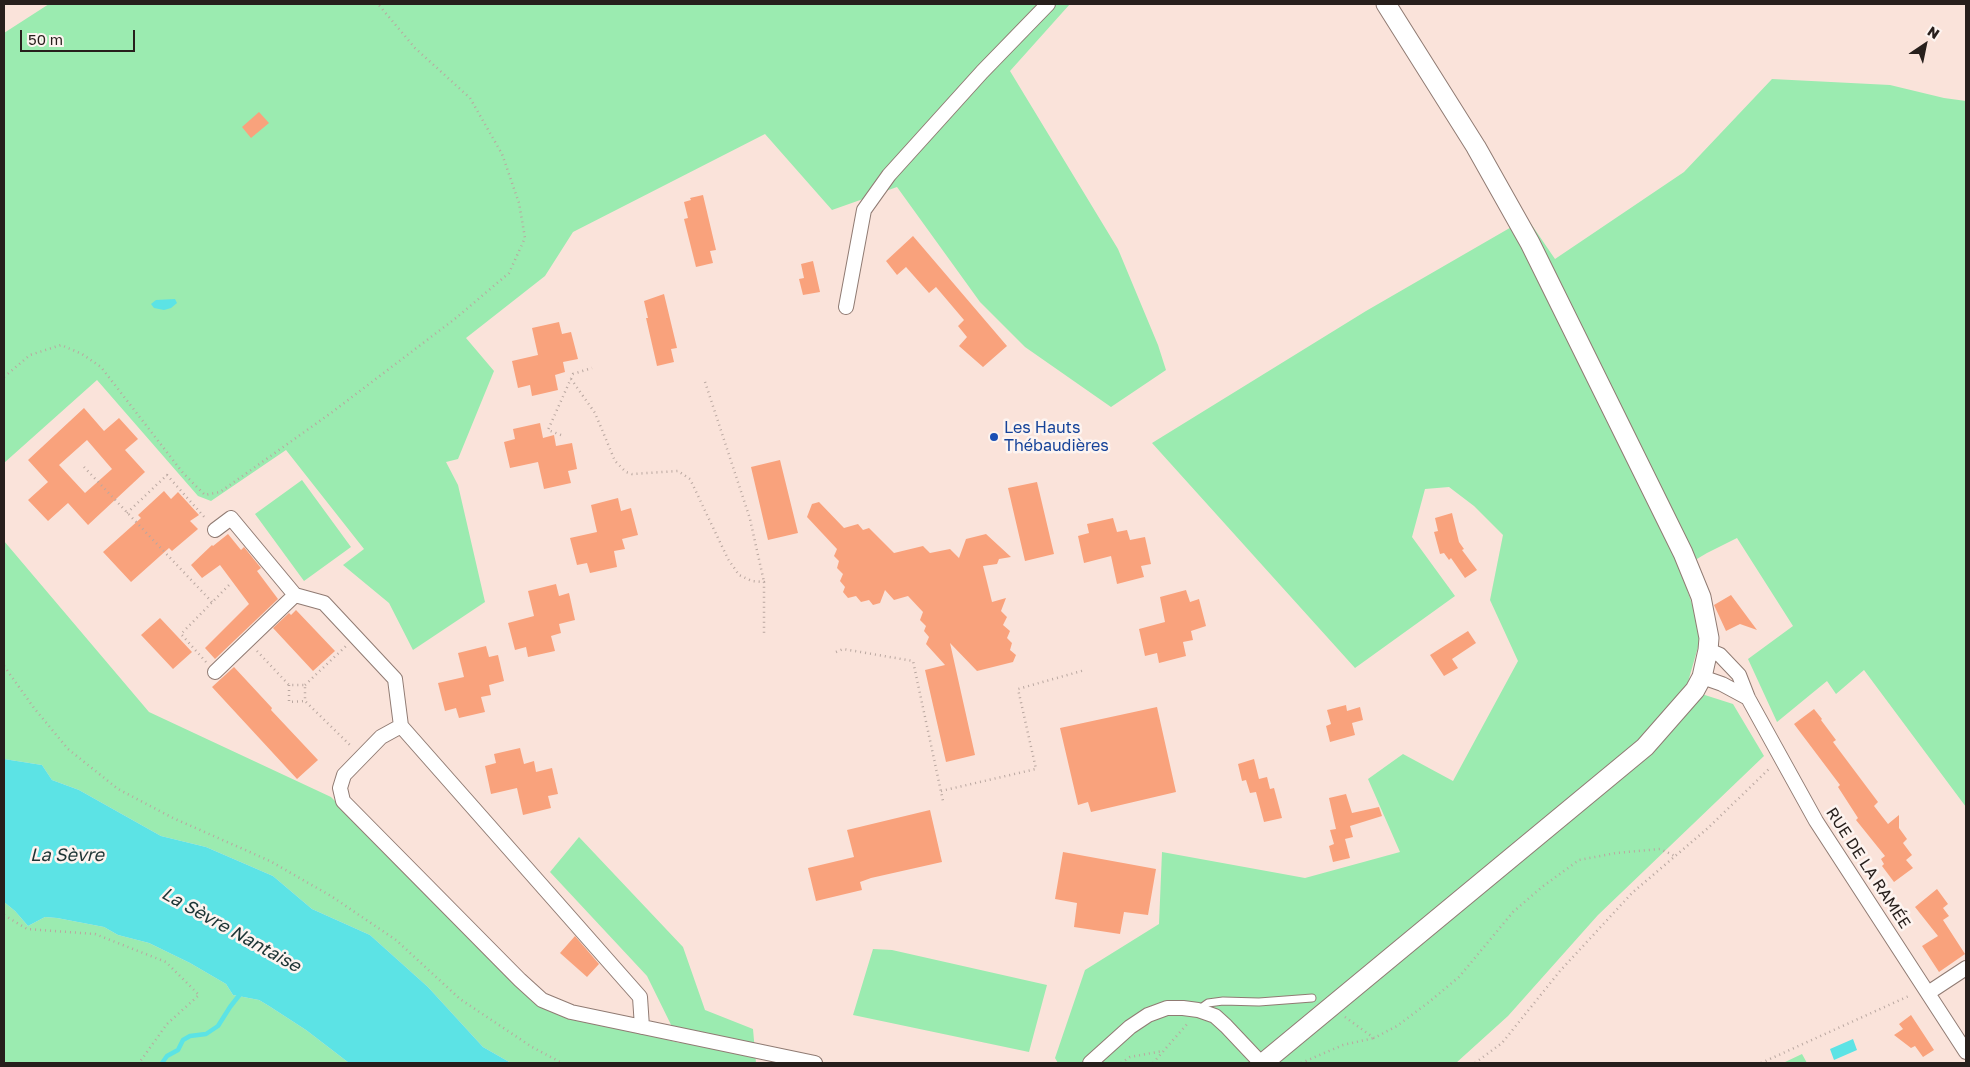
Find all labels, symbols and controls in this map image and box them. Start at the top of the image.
scale bar [22,20,138,52]
north arrow [1900,20,1950,70]
text: N [1924,22,1943,42]
text: 50 m [28,30,63,48]
place label: Les Hauts Thébaudières [1004,418,1109,456]
marker: Les Hauts Thébaudières [988,431,1000,443]
street label: RUE DE LA RAMÉE [1822,804,1914,932]
water label: La Sèvre [30,844,104,866]
water label: La Sèvre Nantaise [158,883,304,977]

